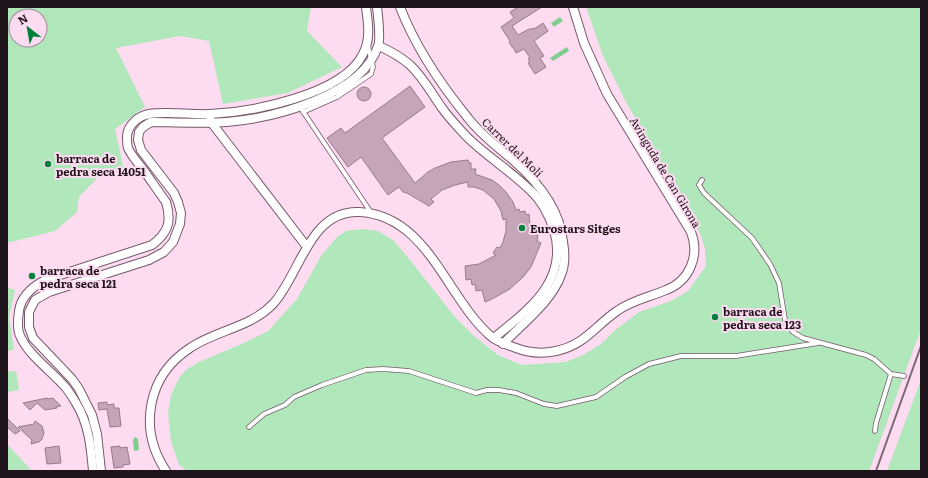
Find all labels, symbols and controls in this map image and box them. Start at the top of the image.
north arrow [8,8,48,48]
text: N [14,9,30,28]
street label: Carrer del Molí [479,114,547,180]
street label: Avinguda de Can Girona [627,114,705,230]
place label: barraca de pedra seca 14051 [56,150,146,179]
marker: barraca de pedra seca 14051 [43,159,53,169]
place label: Eurostars Sitges [530,220,621,236]
marker: Eurostars Sitges [517,223,527,233]
place label: barraca de pedra seca 121 [40,262,117,291]
marker: barraca de pedra seca 121 [27,271,37,281]
place label: barraca de pedra seca 123 [723,303,801,332]
marker: barraca de pedra seca 123 [710,312,720,322]

